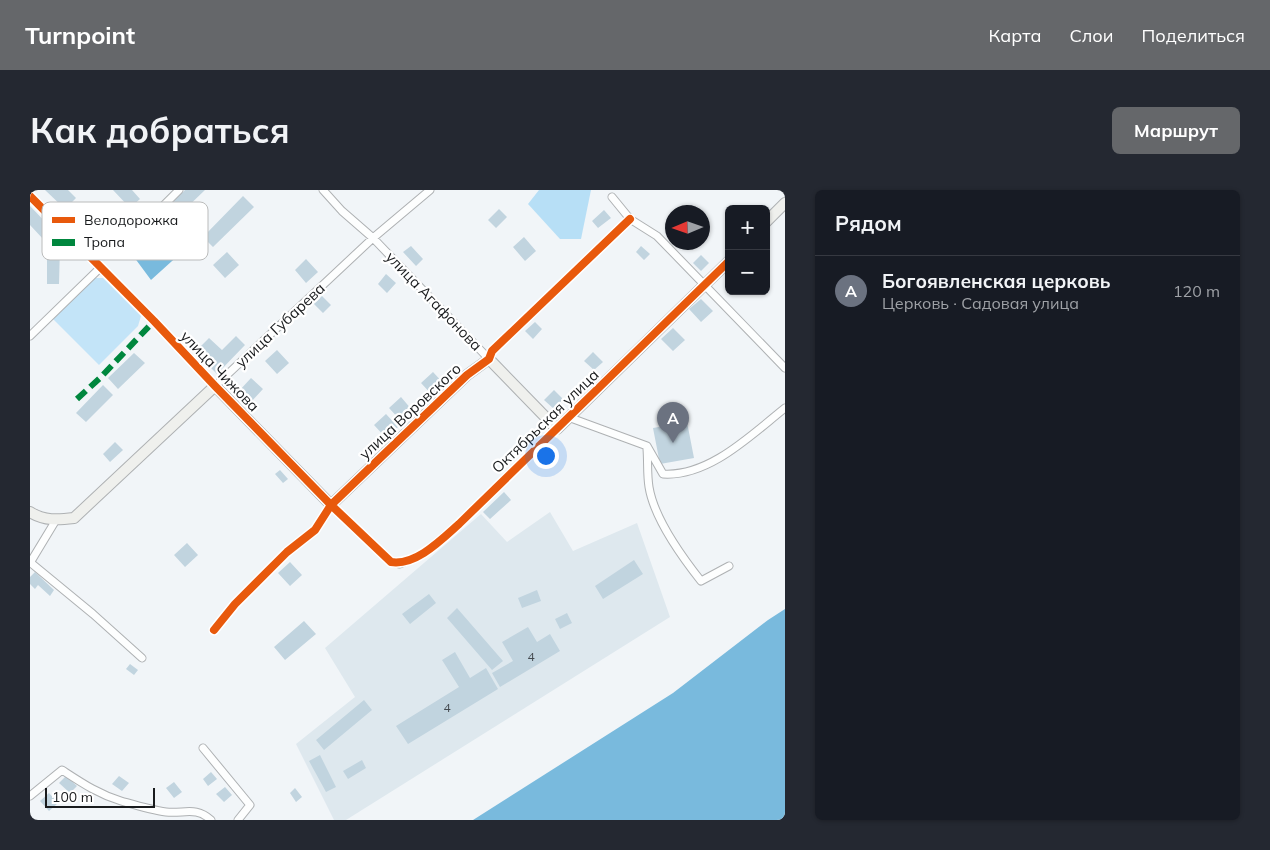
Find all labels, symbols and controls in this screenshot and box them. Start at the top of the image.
text: Turnpoint [25,20,135,50]
text: Карта [989,24,1041,47]
text: Слои [1069,24,1114,47]
text: Поделиться [1142,24,1245,47]
button: Маршрут [1112,107,1240,154]
text: Как добраться [30,108,290,152]
legend [42,202,208,260]
north arrow [665,205,710,250]
map controls [725,205,770,295]
button: + [725,205,770,250]
text: Рядом [835,210,902,236]
text: Велодорожка [84,211,178,229]
text: Тропа [84,233,125,251]
street label: улица Агафонова [382,247,486,355]
button: − [725,250,770,295]
text: Богоявленская церковь [882,269,1110,293]
street label: улица Губарева [231,279,329,371]
text: A [845,281,857,301]
text: 120 m [1173,281,1220,301]
text: Церковь · Садовая улица [882,293,1079,313]
street label: улица Чижова [177,327,263,415]
street label: улица Воровского [355,359,465,463]
street label: Октябрьская улица [488,365,602,477]
pin: A [657,402,689,443]
your location [533,443,559,469]
house number: 4 [527,649,535,664]
house number: 4 [443,700,451,715]
scale bar [45,785,155,808]
text: 100 m [52,788,93,806]

